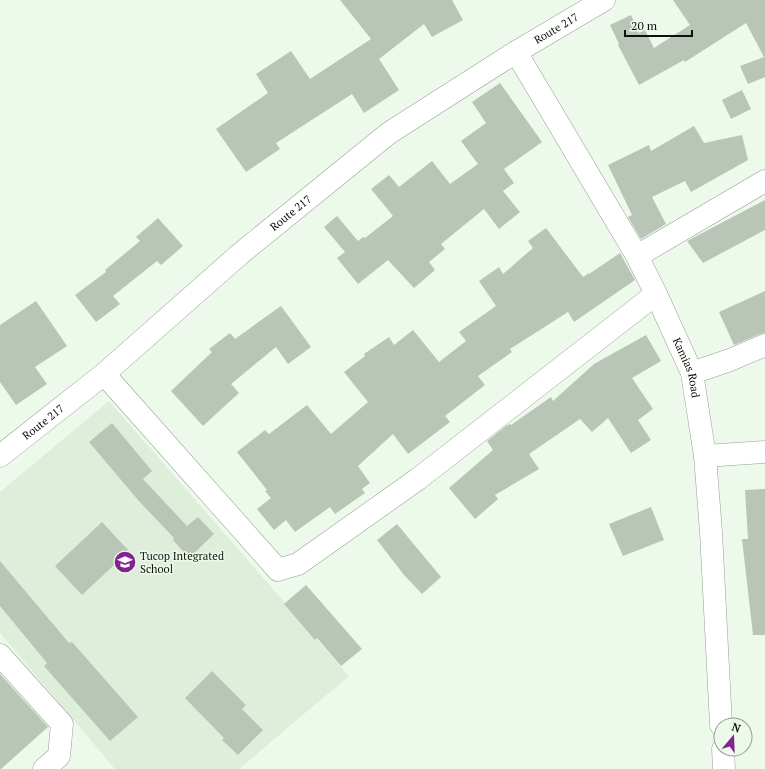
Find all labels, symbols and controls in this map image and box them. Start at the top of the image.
street label: Route 217 [531,10,581,47]
scale bar [625,12,692,38]
text: 20 m [631,18,658,33]
street label: Route 217 [267,192,314,234]
street label: Kamias Road [670,335,703,399]
street label: Route 217 [20,401,67,443]
school or university icon: Tucop Integrated School [112,549,138,575]
place label: Tucop Integrated School [140,549,224,576]
north arrow [713,717,753,757]
text: N [730,720,743,736]

